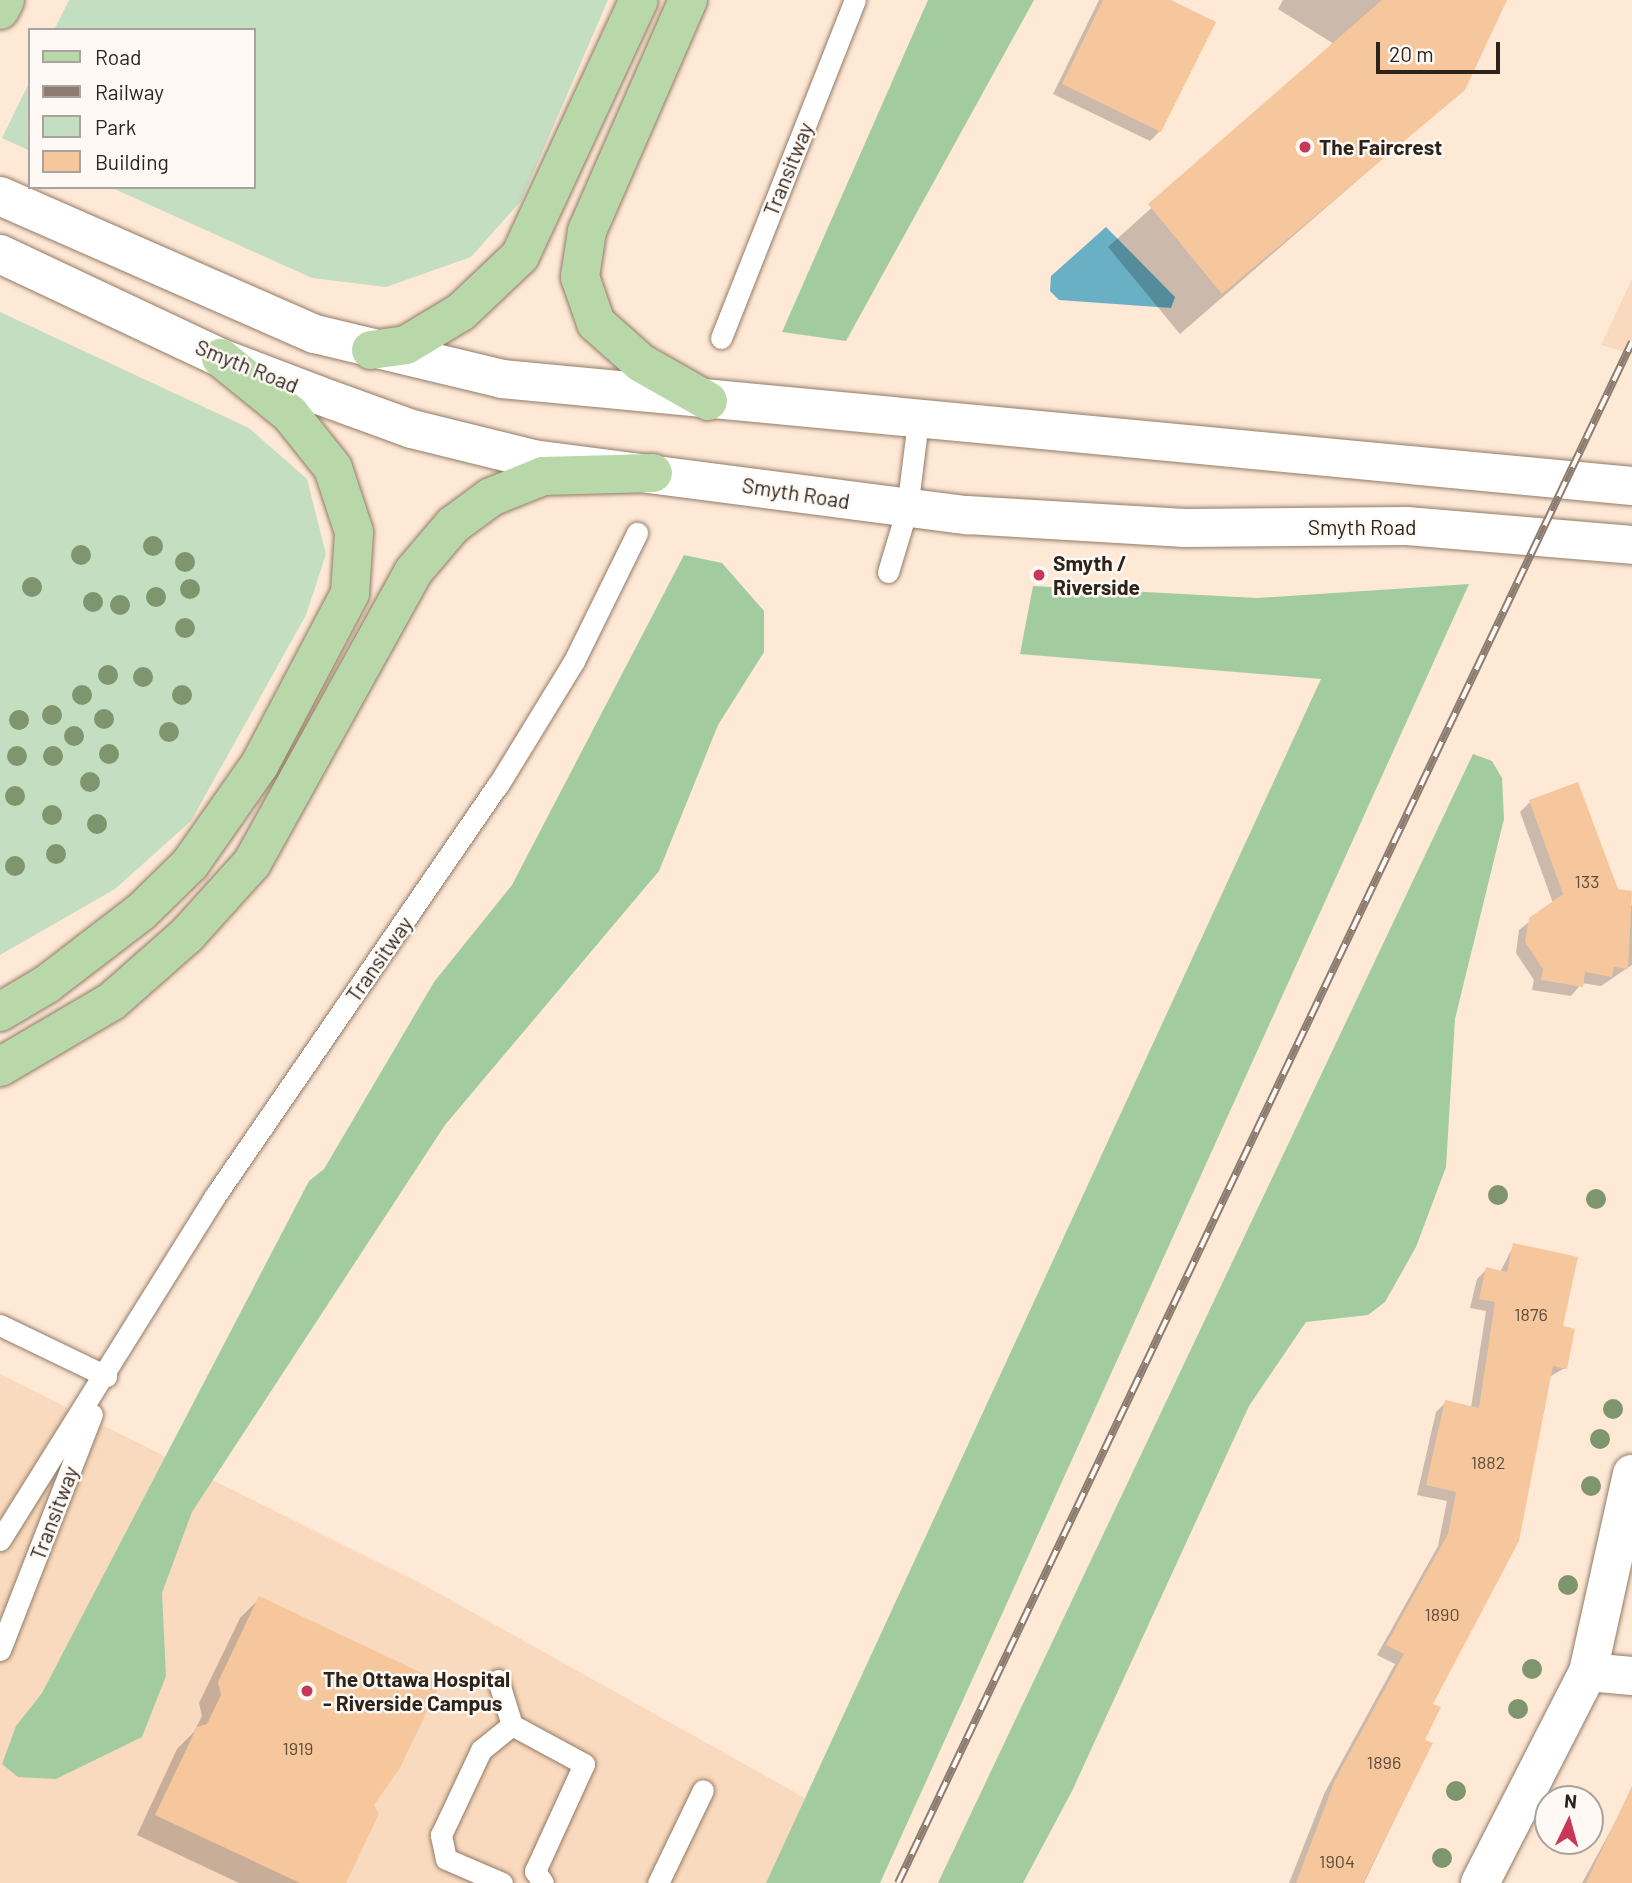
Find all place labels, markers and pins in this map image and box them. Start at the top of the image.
place label: The Faircrest [1319,134,1442,160]
marker: The Faircrest [1297,139,1313,155]
place label: Smyth / Riverside [1053,550,1140,600]
marker: Smyth / Riverside [1031,567,1047,583]
place label: The Ottawa Hospital - Riverside Campus [323,1666,510,1716]
marker: The Ottawa Hospital - Riverside Campus [297,1681,317,1701]

